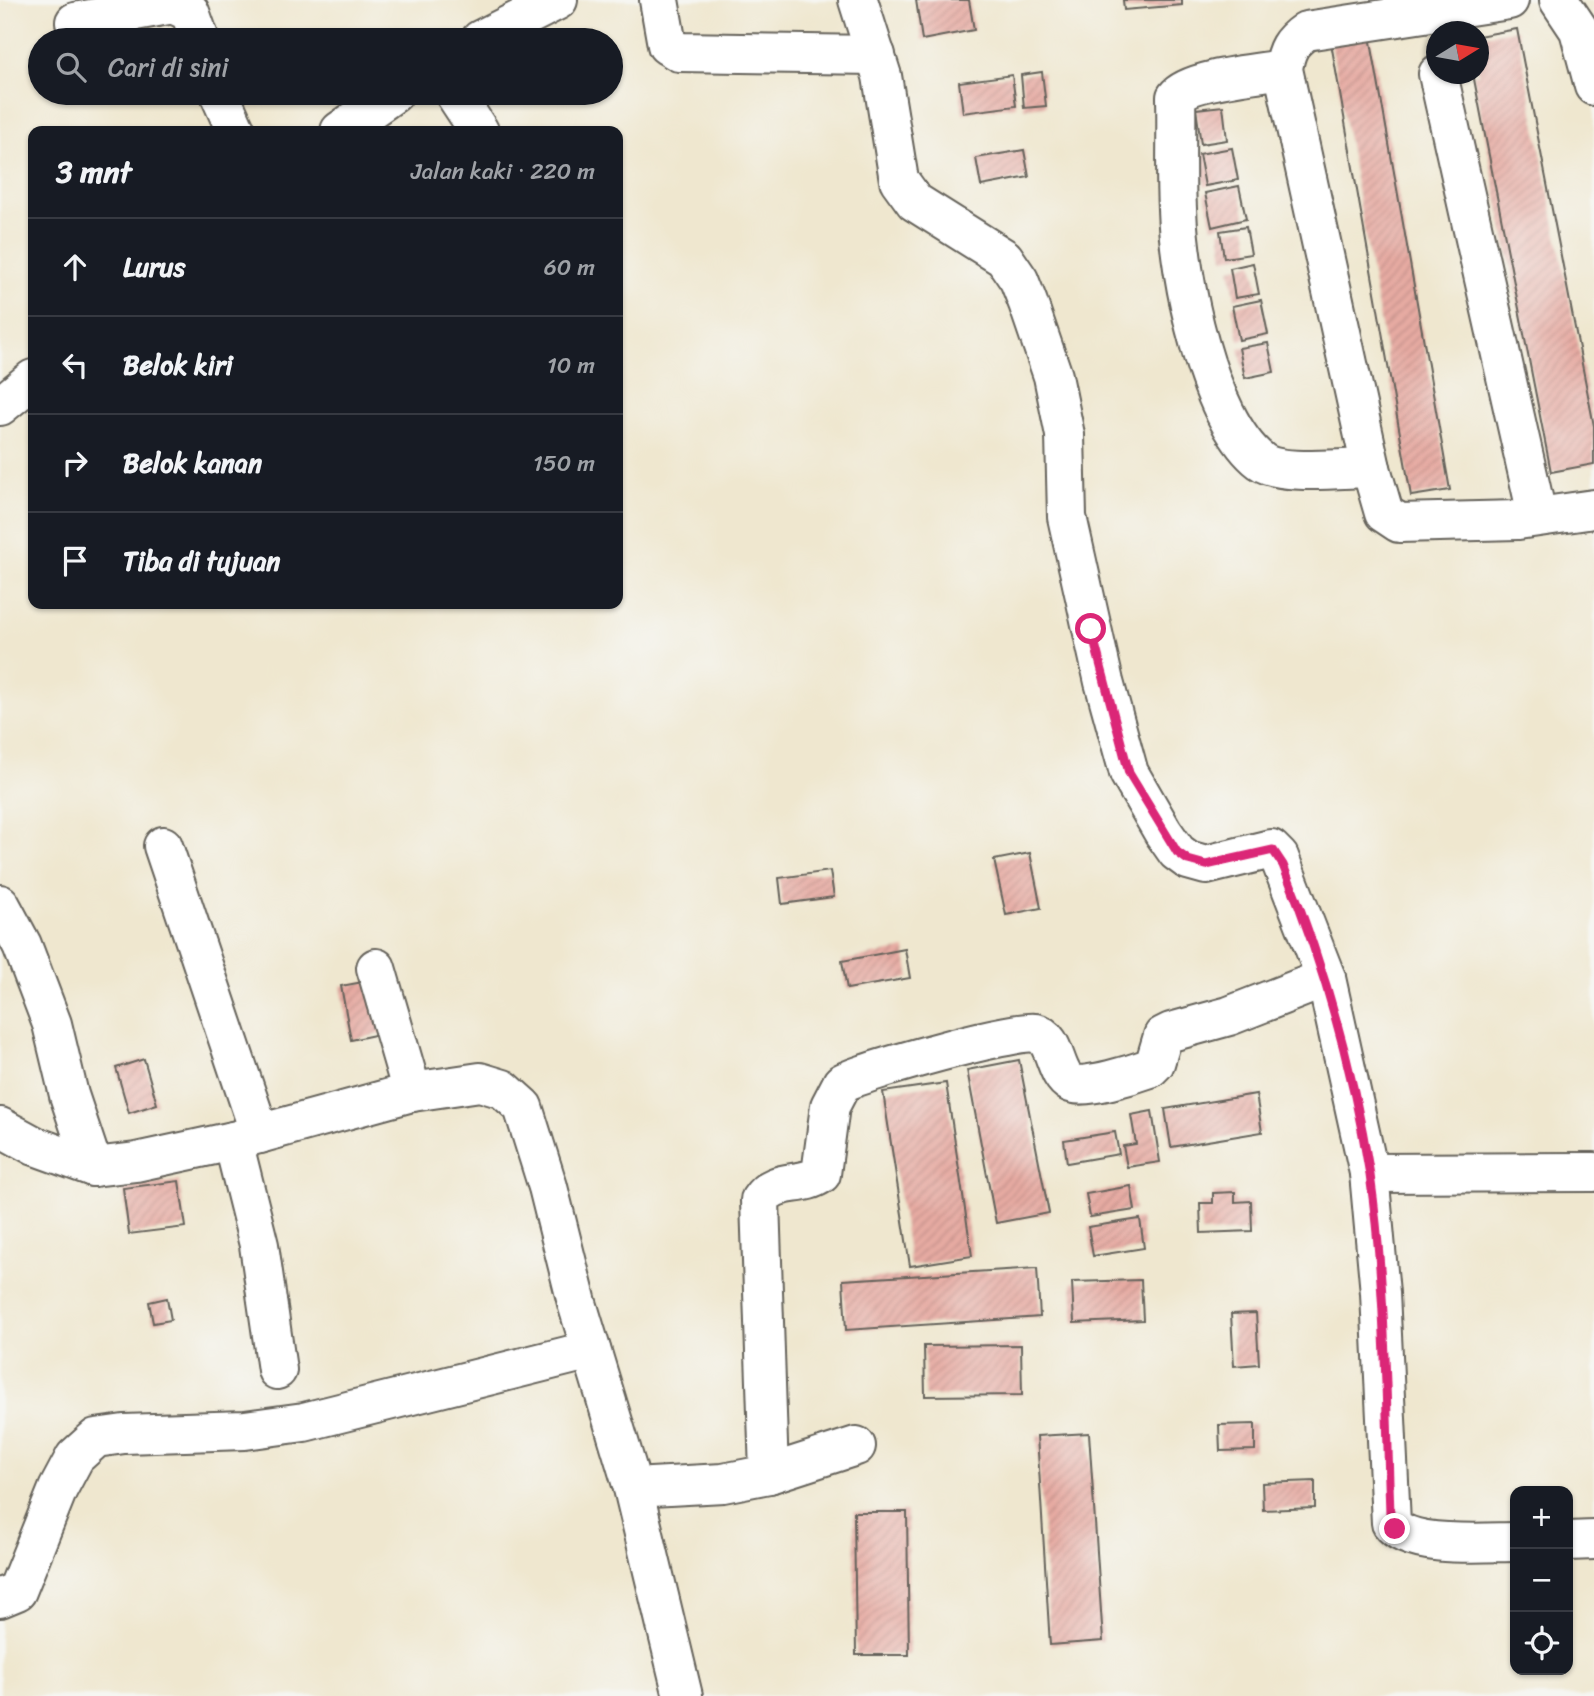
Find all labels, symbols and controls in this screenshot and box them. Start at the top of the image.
north arrow [1426,21,1489,84]
search box [28,28,623,105]
text: Cari di sini [108,44,229,90]
icon: search [52,48,90,86]
text: 3 mnt [56,145,132,199]
text: Jalan kaki · 220 m [411,151,595,192]
text: Lurus [123,244,186,290]
text: 60 m [544,247,595,288]
icon: ahead [56,248,94,286]
text: Belok kiri [123,342,233,388]
text: 10 m [547,345,595,386]
icon: left [56,346,94,384]
text: Belok kanan [123,440,262,486]
text: 150 m [533,443,595,484]
icon: right [56,444,94,482]
text: Tiba di tujuan [123,538,280,584]
icon: arrive [56,542,94,580]
route start [1075,613,1106,644]
map controls [1510,1486,1573,1675]
button: + [1510,1486,1573,1549]
route end [1379,1513,1410,1544]
button: − [1510,1549,1573,1612]
button: locate [1510,1612,1573,1675]

